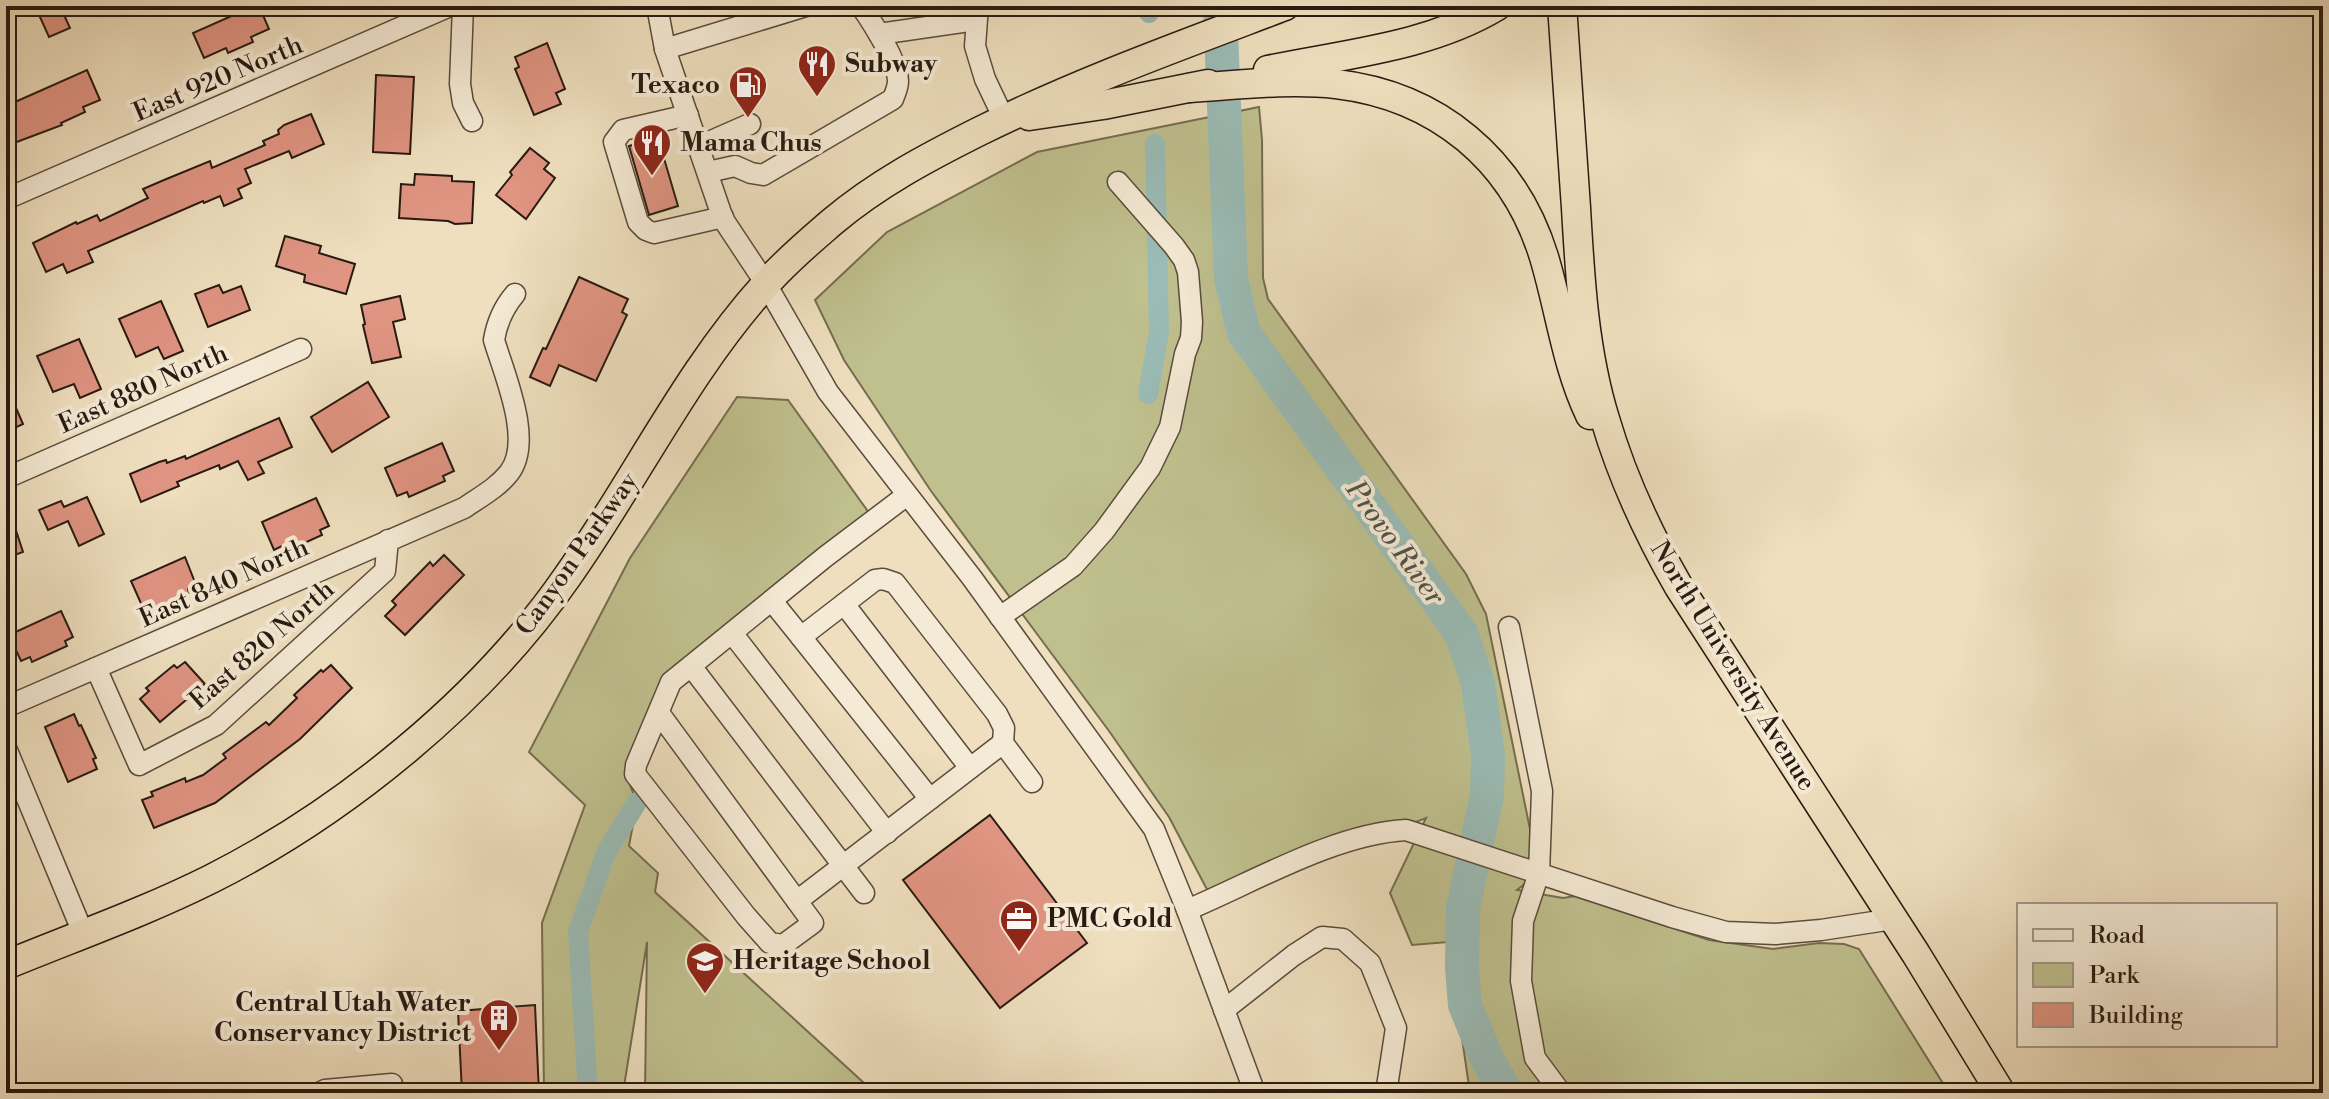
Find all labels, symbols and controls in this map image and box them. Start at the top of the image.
street label: East 920 North [128,29,308,129]
restaurant icon: Subway [796,43,838,98]
place label: Subway [845,48,938,80]
fuel station icon: Texaco [727,64,769,119]
place label: Texaco [632,69,720,101]
restaurant icon: Mama Chus [631,122,673,177]
place label: Mama Chus [680,127,822,159]
street label: East 880 North [53,337,233,441]
street label: Canyon Parkway [509,466,645,642]
water label: Provo River [1337,473,1453,613]
street label: East 840 North [134,531,314,635]
street label: North University Avenue [1643,535,1823,797]
street label: East 820 North [183,573,341,717]
office icon: PMC Gold [998,898,1040,953]
place label: PMC Gold [1047,903,1173,935]
legend [2017,903,2277,1047]
text: Road [2089,921,2145,951]
school or university icon: Heritage School [684,940,726,995]
place label: Heritage School [733,945,931,977]
text: Park [2089,961,2140,991]
place label: Central Utah Water Conservancy District [214,987,472,1049]
building icon: Central Utah Water Conservancy District [478,997,520,1052]
text: Building [2088,1001,2183,1031]

